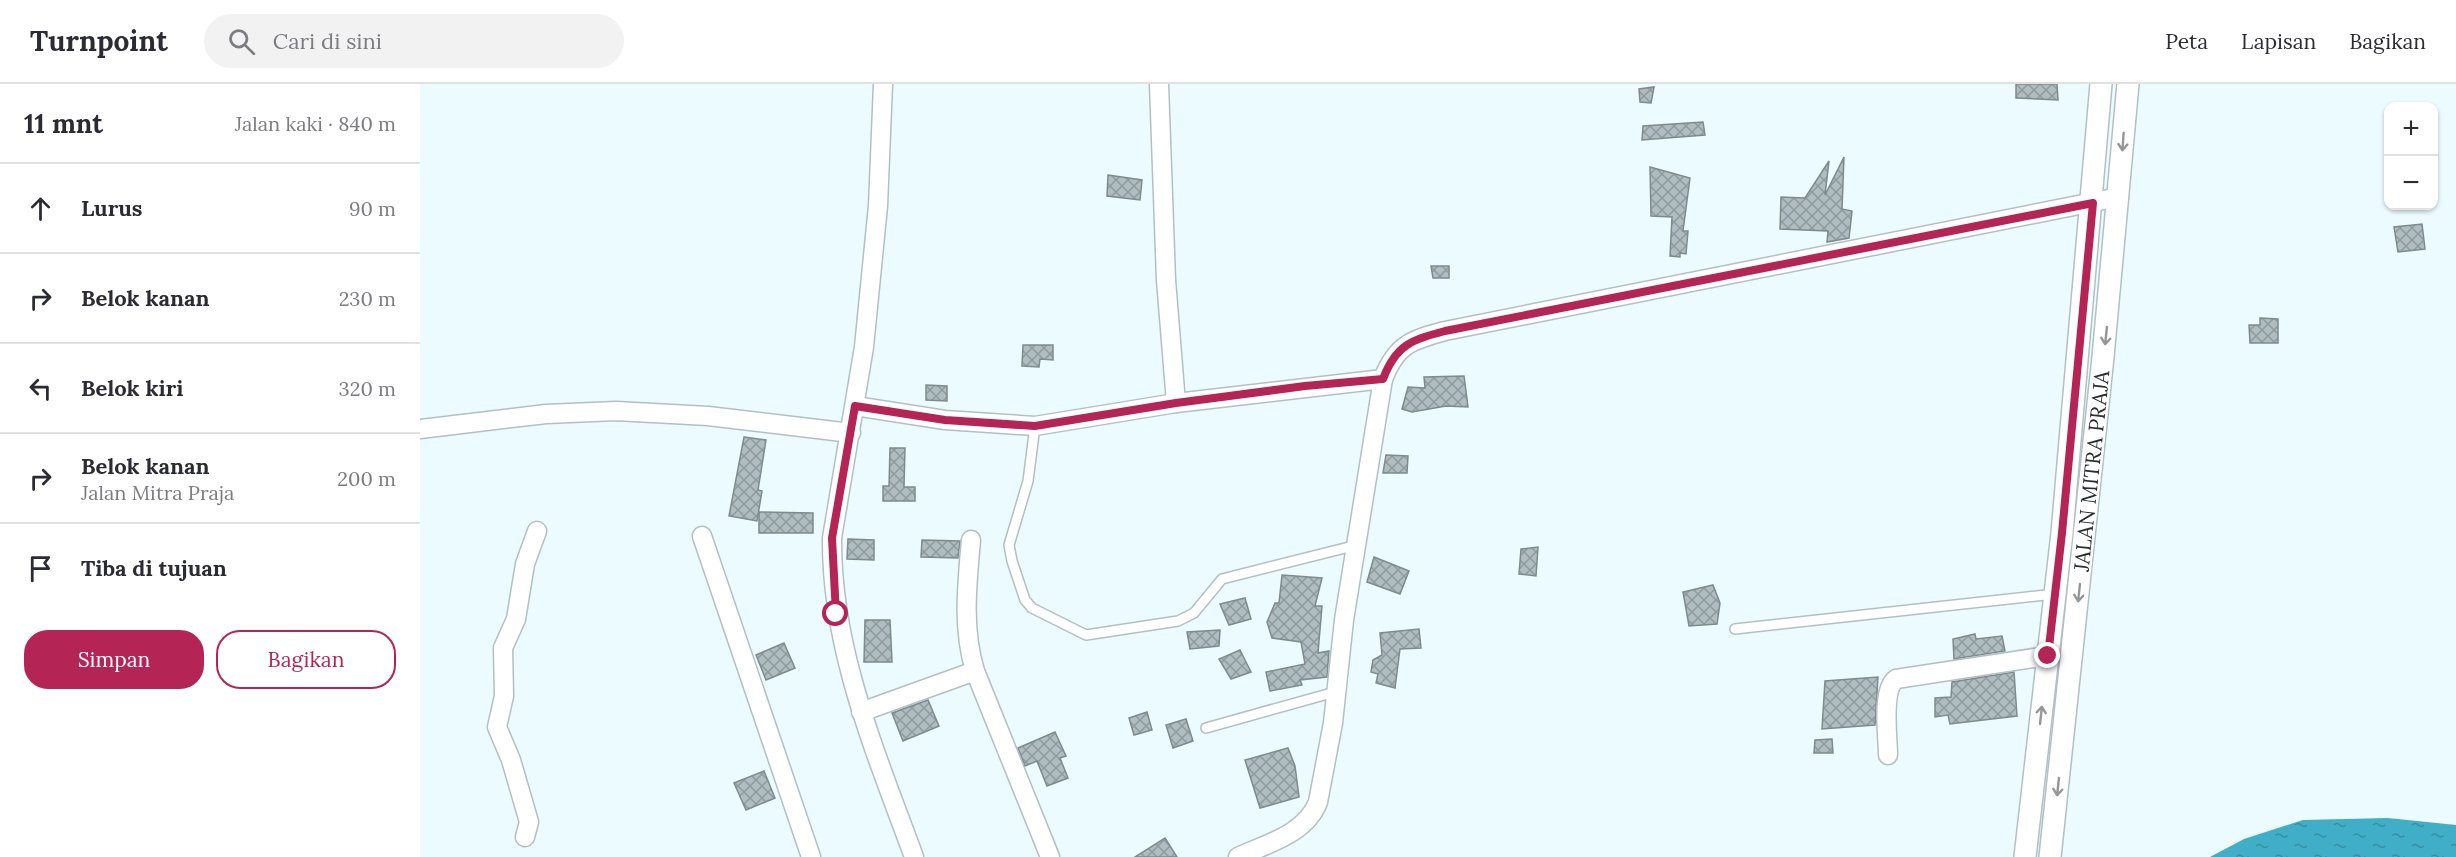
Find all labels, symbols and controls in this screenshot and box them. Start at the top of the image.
search box [204,14,624,68]
text: Turnpoint [30,23,168,59]
icon: search [225,25,258,58]
text: Cari di sini [273,27,382,55]
text: Peta [2165,28,2208,55]
text: Lapisan [2241,28,2316,55]
text: Bagikan [2349,28,2426,55]
map controls [2384,102,2438,210]
button: + [2384,102,2438,156]
text: 11 mnt [24,107,103,140]
text: Jalan kaki · 840 m [235,111,396,136]
one-way arrow [2118,132,2129,152]
button: − [2384,156,2438,210]
icon: ahead [24,192,57,225]
text: Lurus [81,194,143,222]
text: 90 m [349,196,396,221]
icon: right [24,282,57,315]
text: Belok kanan [81,284,210,312]
text: 230 m [339,286,396,311]
one-way arrow [2100,326,2111,346]
street label: JALAN MITRA PRAJA [2067,368,2116,574]
icon: left [24,372,57,405]
text: Belok kiri [81,374,183,402]
text: 320 m [339,376,396,401]
text: Belok kanan [81,452,210,480]
icon: right [24,462,57,495]
text: 200 m [337,466,396,491]
text: Jalan Mitra Praja [81,480,234,505]
icon: arrive [24,552,57,585]
text: Tiba di tujuan [81,554,227,582]
one-way arrow [2073,583,2084,603]
route start [822,600,848,626]
button: Simpan [24,630,204,689]
button: Bagikan [216,630,396,689]
route end [2034,642,2060,668]
one-way arrow [2036,706,2047,726]
one-way arrow [2052,777,2063,796]

